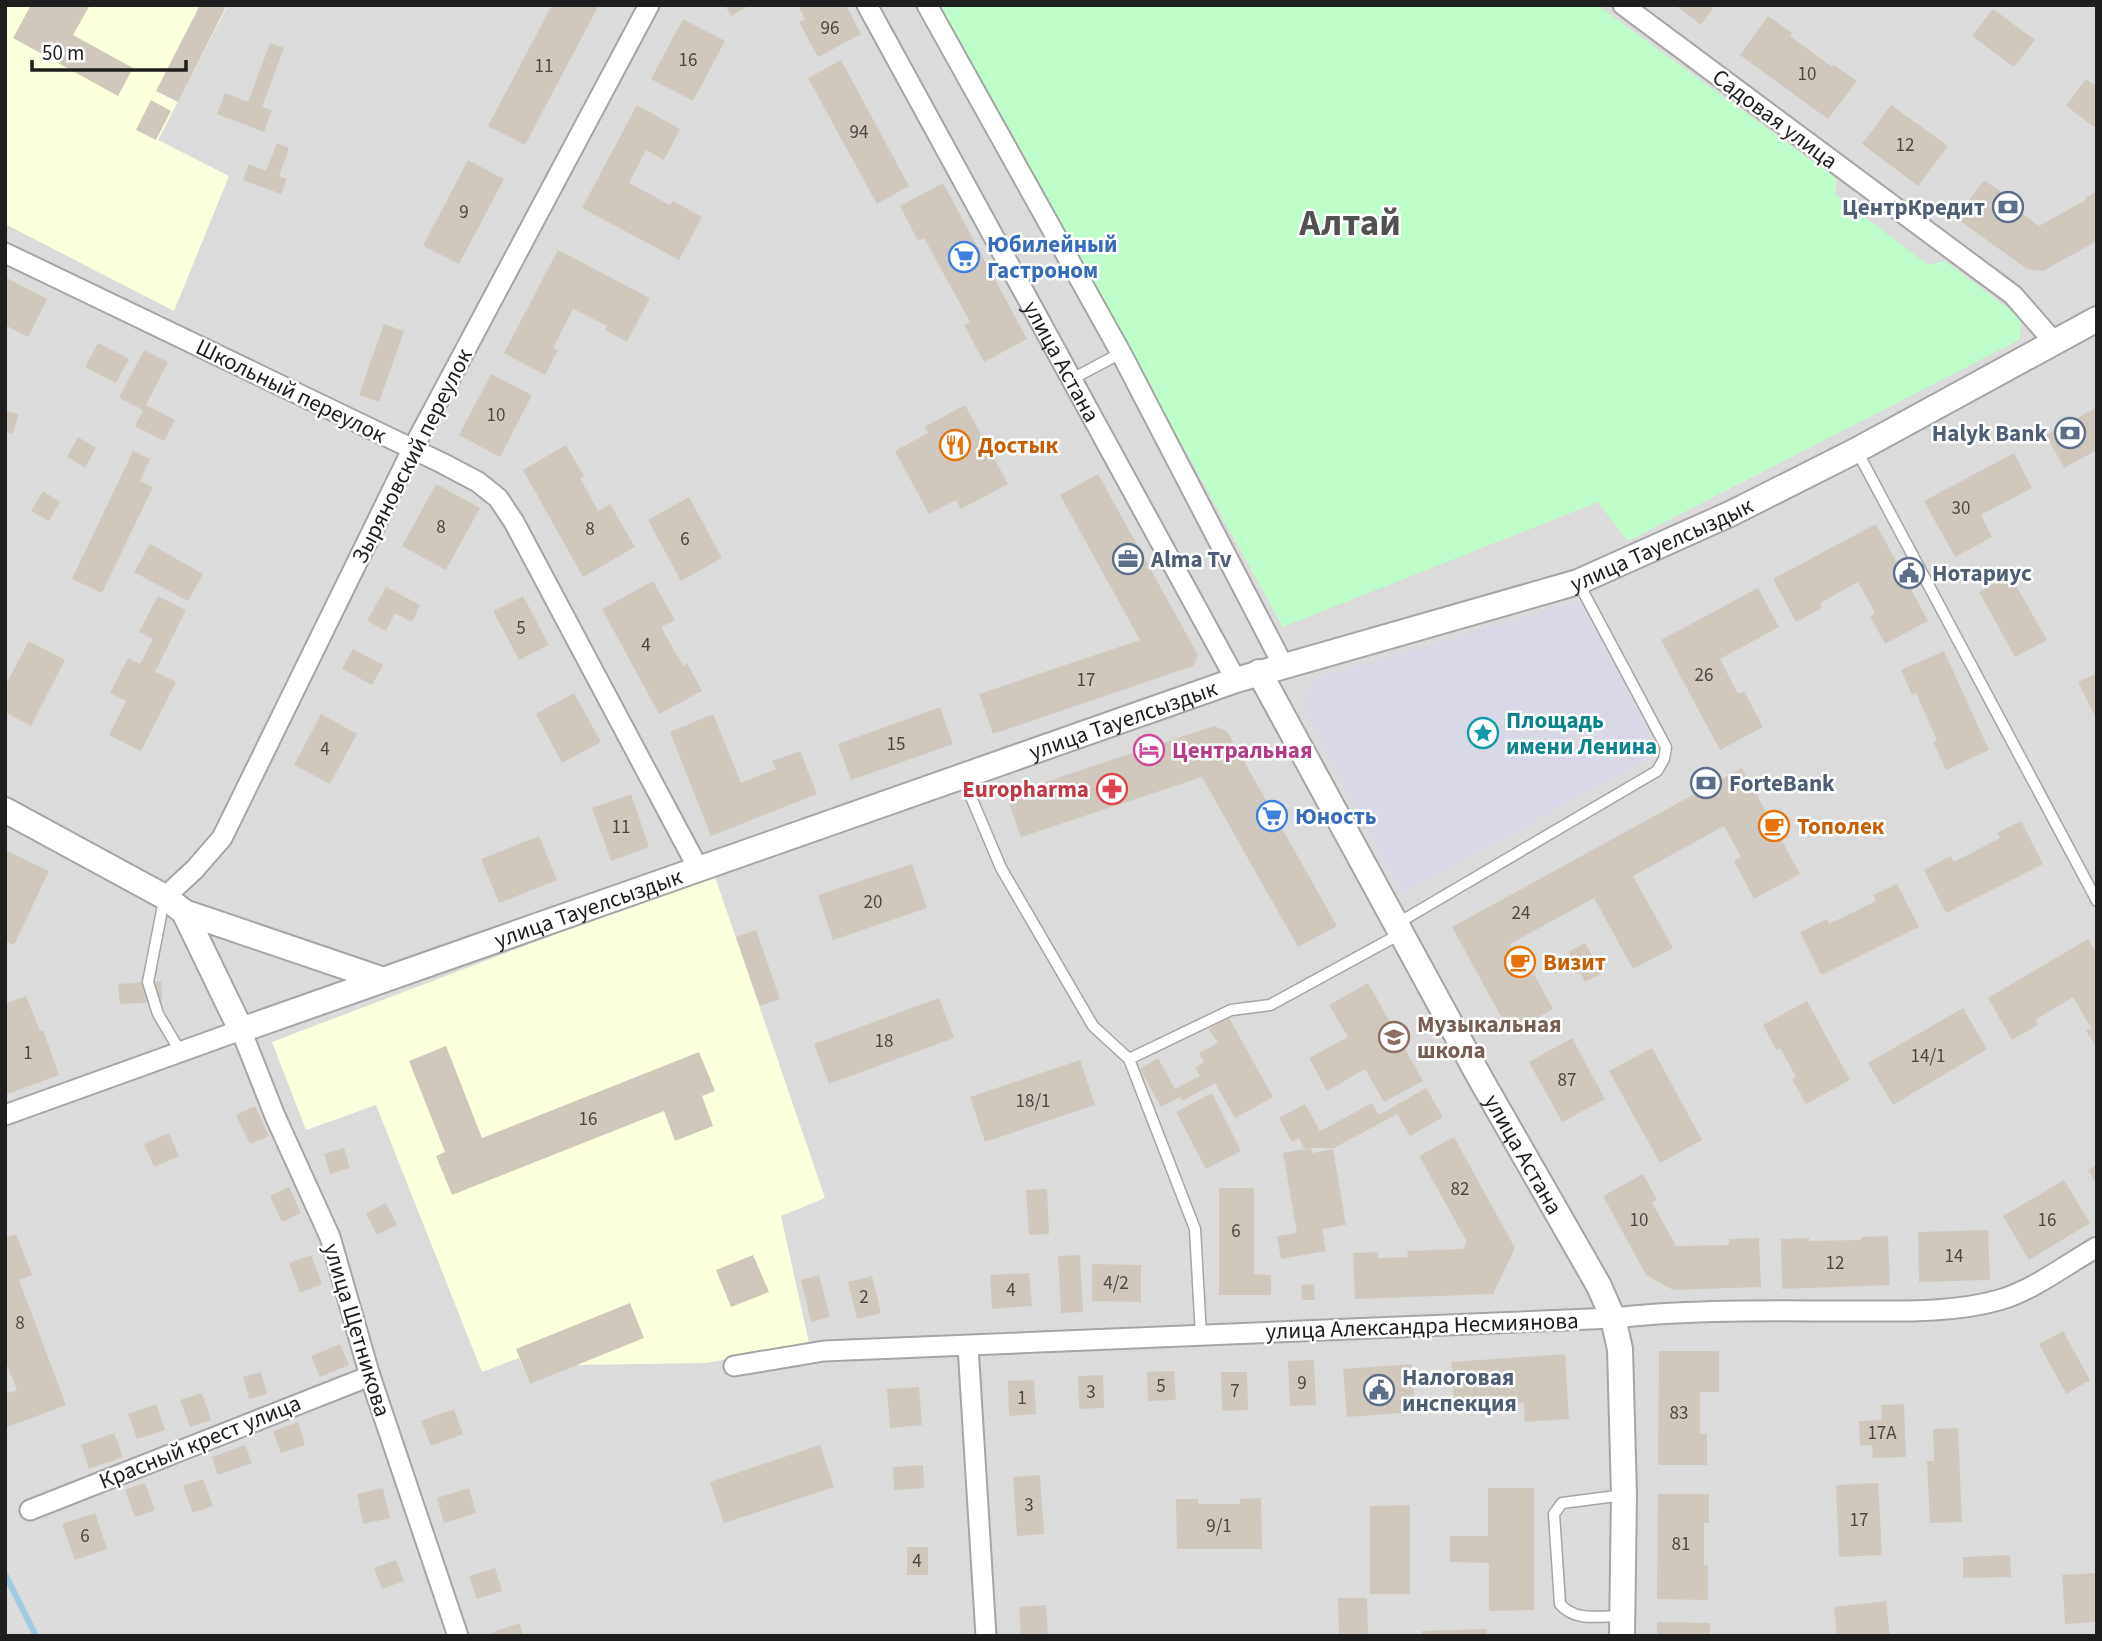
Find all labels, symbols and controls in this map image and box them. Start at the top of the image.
house number: 96 [821,15,839,42]
scale bar [32,28,186,72]
text: 50 m [42,38,84,68]
house number: 16 [679,47,697,74]
house number: 11 [535,53,553,80]
street label: Садовая улица [1705,61,1845,177]
house number: 10 [1798,61,1816,88]
house number: 94 [850,119,868,146]
house number: 12 [1896,132,1914,159]
bank icon: ЦентрКредит [1991,190,2025,224]
place label: ЦентрКредит [1842,191,1985,224]
district label: Алтай [1298,197,1401,250]
house number: 9 [459,199,469,226]
place label: Юбилейный Гастроном [987,228,1117,287]
supermarket icon: Юбилейный Гастроном [947,240,981,274]
street label: улица Астана [1015,295,1108,428]
street label: Школьный переулок [190,331,392,452]
street label: Зыряновский переулок [343,342,481,569]
house number: 10 [487,402,505,429]
bank icon: Halyk Bank [2053,416,2087,450]
place label: Halyk Bank [1932,417,2047,450]
restaurant icon: Достык [938,428,972,462]
place label: Достык [978,429,1058,462]
street label: улица Тауелсыздык [1567,488,1759,600]
house number: 30 [1952,495,1970,522]
house number: 8 [436,514,446,541]
house number: 8 [585,516,595,543]
house number: 6 [680,526,690,553]
office icon: Alma Tv [1111,542,1145,576]
place label: Alma Tv [1150,543,1231,576]
public building icon: Нотариус [1892,556,1926,590]
place label: Нотариус [1932,557,2032,590]
house number: 5 [516,615,526,642]
house number: 4 [641,632,651,659]
house number: 26 [1695,662,1713,689]
house number: 17 [1077,667,1095,694]
street label: улица Тауелсыздык [1024,671,1222,768]
place label: Площадь имени Ленина [1506,704,1657,763]
place icon: Площадь имени Ленина [1466,716,1500,750]
house number: 15 [887,731,905,758]
hotel icon: Центральная [1132,733,1166,767]
place label: Центральная [1172,734,1313,767]
house number: 4 [320,736,330,763]
bank icon: ForteBank [1689,766,1723,800]
place label: ForteBank [1729,767,1835,800]
pharmacy icon: Europharma [1095,772,1129,806]
place label: Europharma [962,773,1089,806]
supermarket icon: Юность [1255,799,1289,833]
place label: Юность [1295,800,1377,833]
cafe icon: Тополек [1757,809,1791,843]
place label: Тополек [1797,810,1885,843]
house number: 11 [612,814,630,841]
street label: улица Тауелсыздык [490,859,687,956]
house number: 20 [864,889,882,916]
house number: 24 [1512,900,1530,927]
cafe icon: Визит [1503,945,1537,979]
place label: Визит [1543,946,1606,979]
place label: Музыкальная школа [1417,1008,1562,1067]
school or university icon: Музыкальная школа [1377,1020,1411,1054]
house number: 18 [875,1028,893,1055]
house number: 1 [23,1040,33,1067]
house number: 14/1 [1911,1043,1945,1070]
house number: 87 [1558,1067,1576,1094]
house number: 18/1 [1016,1088,1050,1115]
street label: улица Астана [1476,1088,1571,1220]
house number: 16 [579,1106,597,1133]
house number: 82 [1451,1176,1469,1203]
house number: 10 [1630,1207,1648,1234]
house number: 16 [2038,1207,2056,1234]
house number: 6 [1231,1218,1241,1245]
street label: улица Щетникова [315,1239,399,1421]
house number: 14 [1945,1243,1963,1270]
house number: 12 [1826,1250,1844,1277]
house number: 4/2 [1103,1270,1129,1297]
house number: 4 [1006,1277,1016,1304]
house number: 2 [859,1284,869,1311]
street label: улица Александра Несмиянова [1265,1304,1579,1348]
house number: 8 [15,1310,25,1337]
place label: Налоговая инспекция [1402,1361,1517,1420]
house number: 9 [1297,1370,1307,1397]
house number: 5 [1156,1373,1166,1400]
public building icon: Налоговая инспекция [1362,1373,1396,1407]
house number: 7 [1230,1378,1240,1405]
house number: 3 [1086,1379,1096,1406]
house number: 1 [1017,1385,1027,1412]
street label: Красный крест улица [94,1386,306,1498]
house number: 83 [1670,1400,1688,1427]
house number: 17А [1867,1420,1897,1447]
house number: 3 [1024,1492,1034,1519]
house number: 17 [1850,1507,1868,1534]
house number: 9/1 [1206,1513,1232,1540]
house number: 6 [80,1523,90,1550]
house number: 81 [1672,1531,1690,1558]
house number: 4 [912,1548,922,1575]

